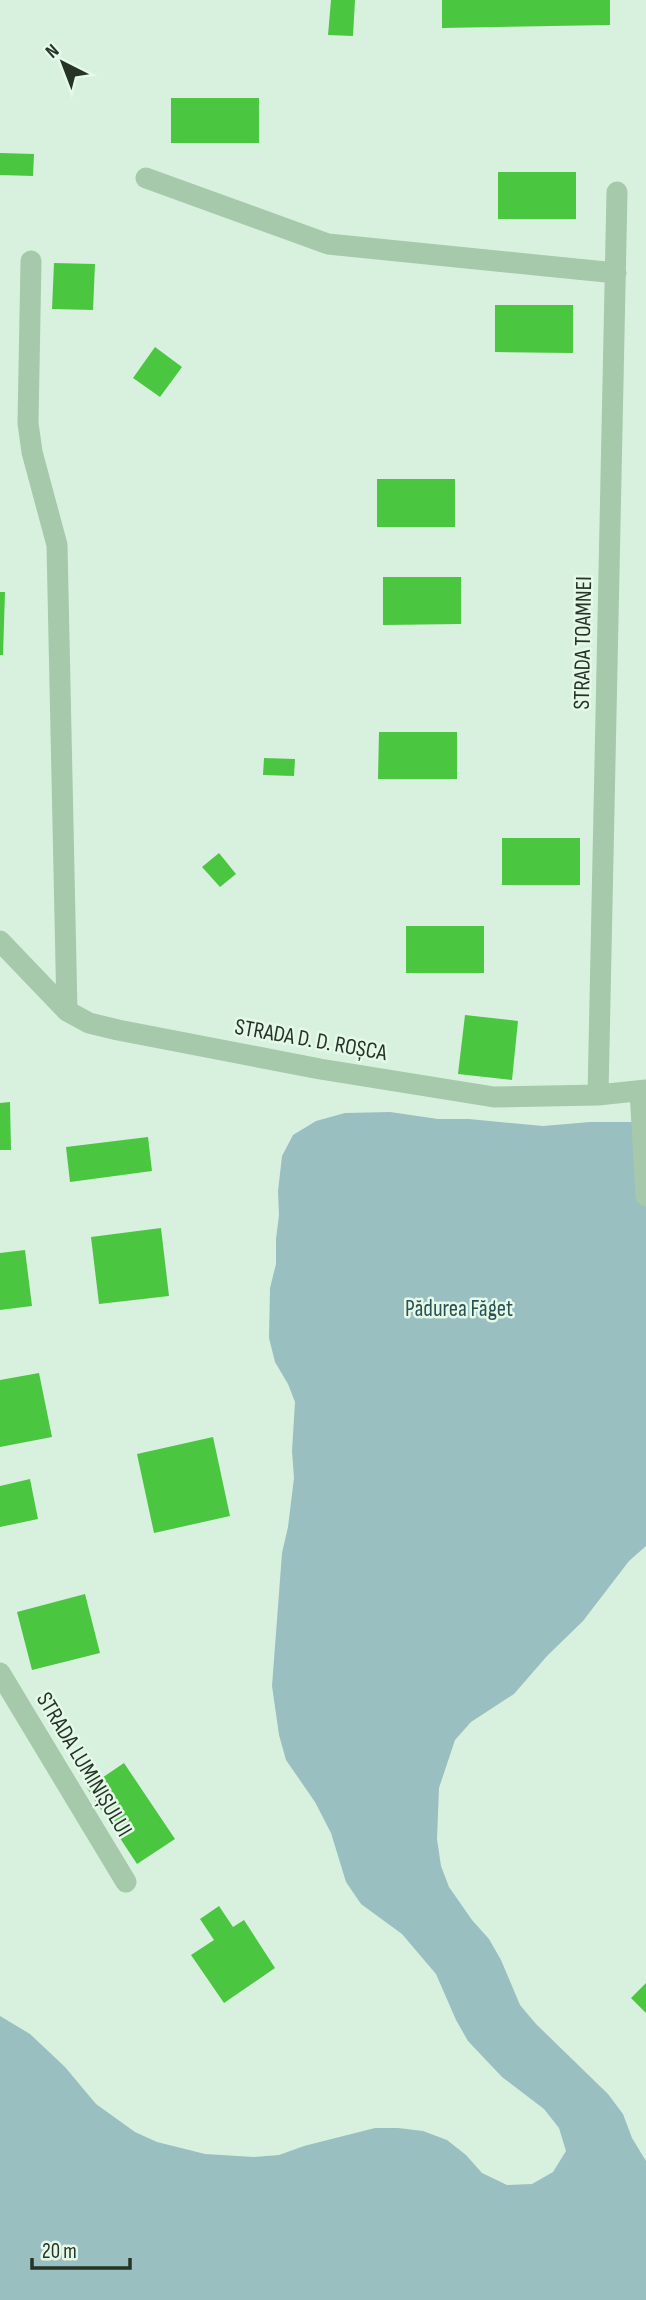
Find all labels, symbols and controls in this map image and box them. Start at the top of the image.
north arrow [28,28,98,98]
text: N [41,40,64,63]
street label: STRADA TOAMNEI [568,576,598,710]
street label: STRADA D. D. ROȘCA [233,1013,389,1067]
park label: Pădurea Făget [405,1295,513,1323]
street label: STRADA LUMINIȘULUI [30,1687,138,1842]
scale bar [32,2226,130,2270]
text: 20 m [42,2239,77,2264]

